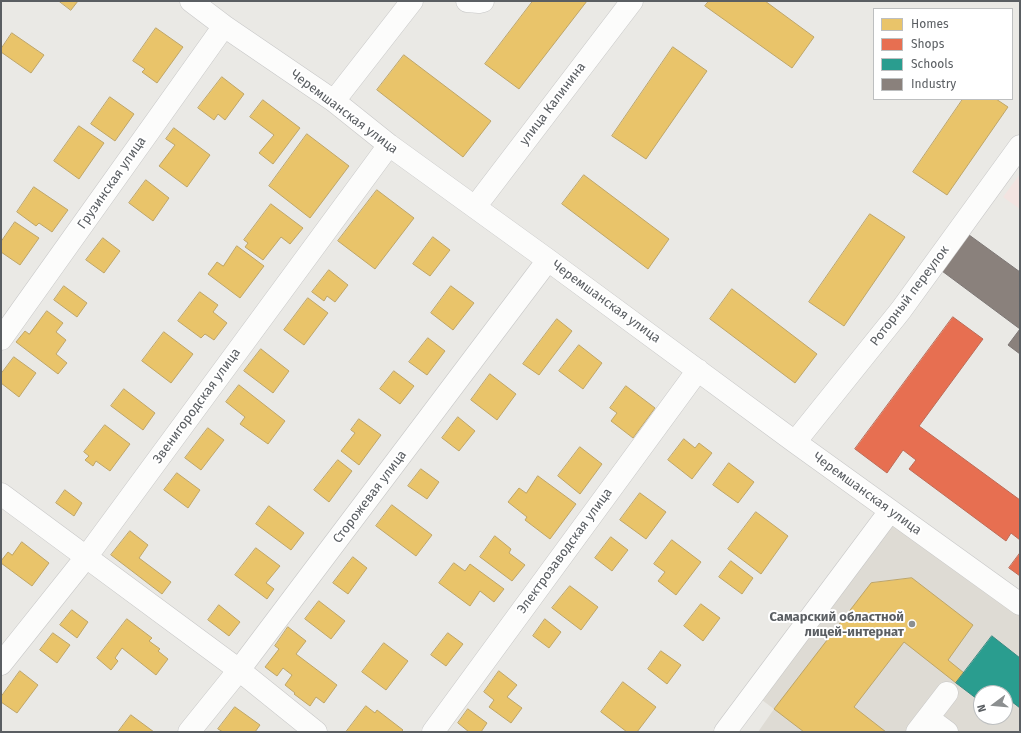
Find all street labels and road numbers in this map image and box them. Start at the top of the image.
street label: улица Калинина [517,59,589,149]
street label: Черемшанская улица [287,67,401,157]
street label: Грузинская улица [74,134,150,232]
street label: Роторный переулок [867,243,953,349]
street label: Черемшанская улица [549,257,663,347]
street label: Звенигородская улица [150,345,244,467]
street label: Сторожевая улица [330,447,410,547]
street label: Черемшанская улица [810,449,924,539]
street label: Электрозаводская улица [514,485,616,617]

